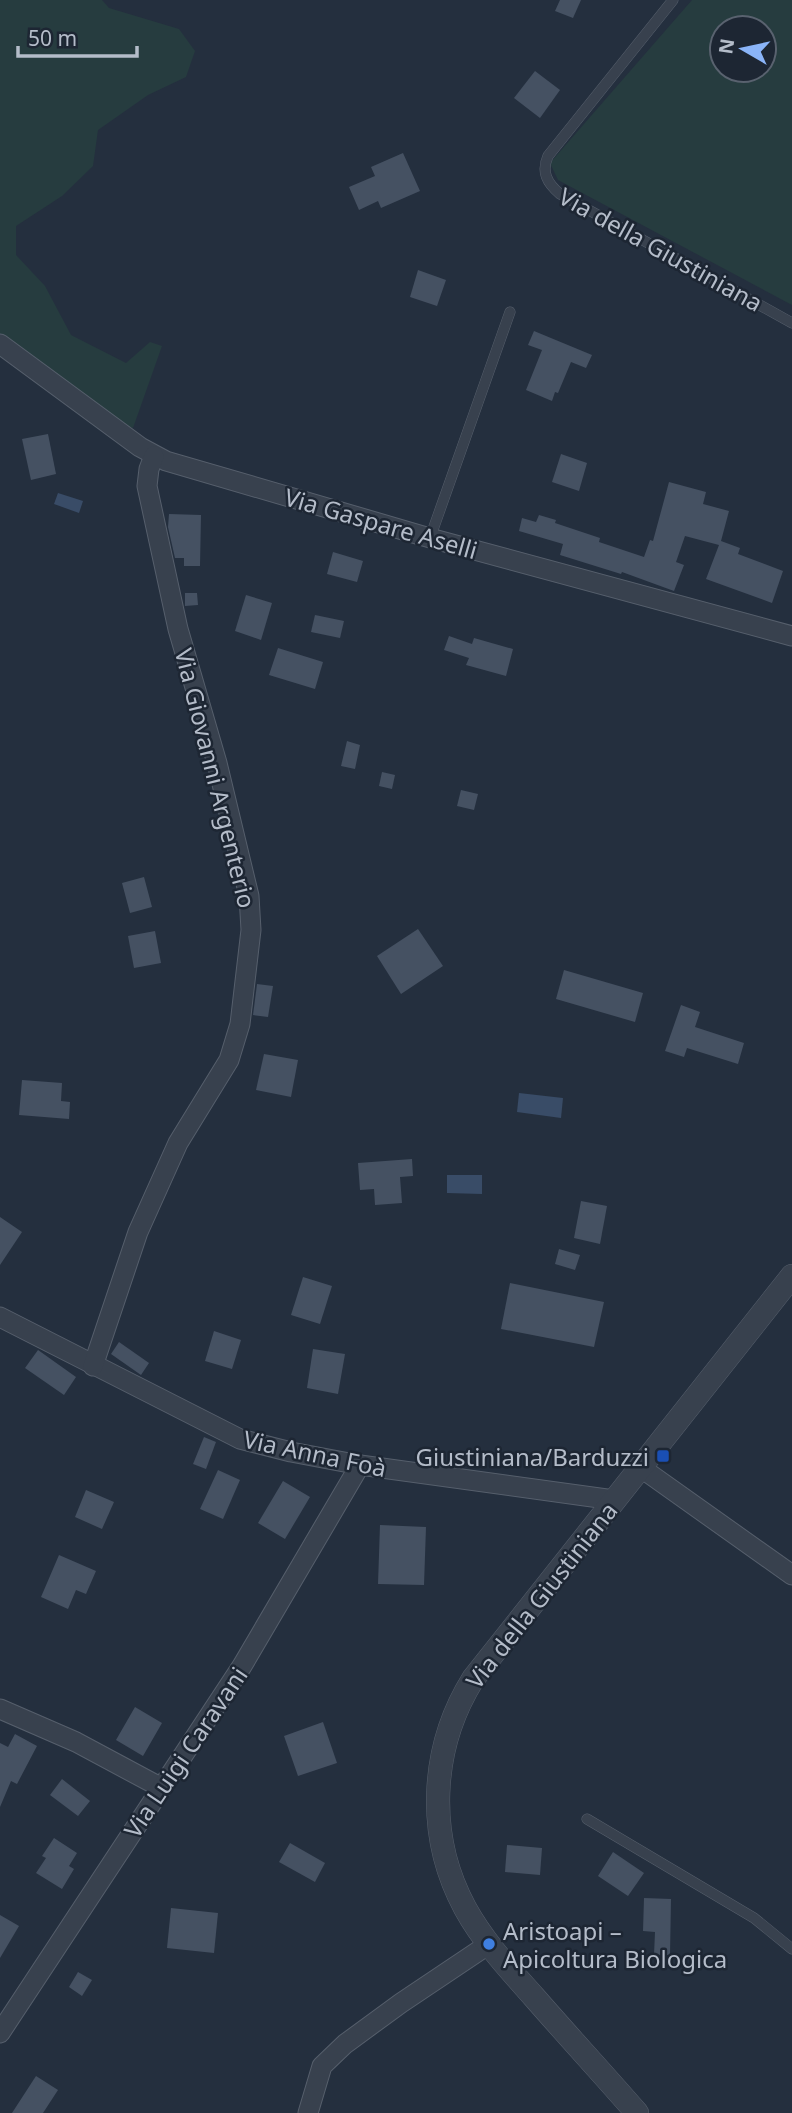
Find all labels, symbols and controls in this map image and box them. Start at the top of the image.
scale bar [18,14,136,58]
north arrow [708,14,778,84]
text: 50 m [28,24,77,52]
text: N [712,37,740,56]
street label: Via della Giustiniana [553,179,769,319]
street label: Via Gaspare Aselli [281,480,481,566]
street label: Via Giovanni Argenterio [168,645,264,911]
street label: Via Anna Foà [240,1422,390,1484]
place label: Giustiniana/Barduzzi [416,1440,649,1473]
marker: Giustiniana/Barduzzi [655,1448,671,1464]
street label: Via della Giustiniana [458,1495,624,1695]
street label: Via Luigi Caravani [116,1660,254,1844]
place label: Aristoapi – Apicoltura Biologica [503,1914,727,1975]
marker: Aristoapi – Apicoltura Biologica [481,1936,497,1952]

